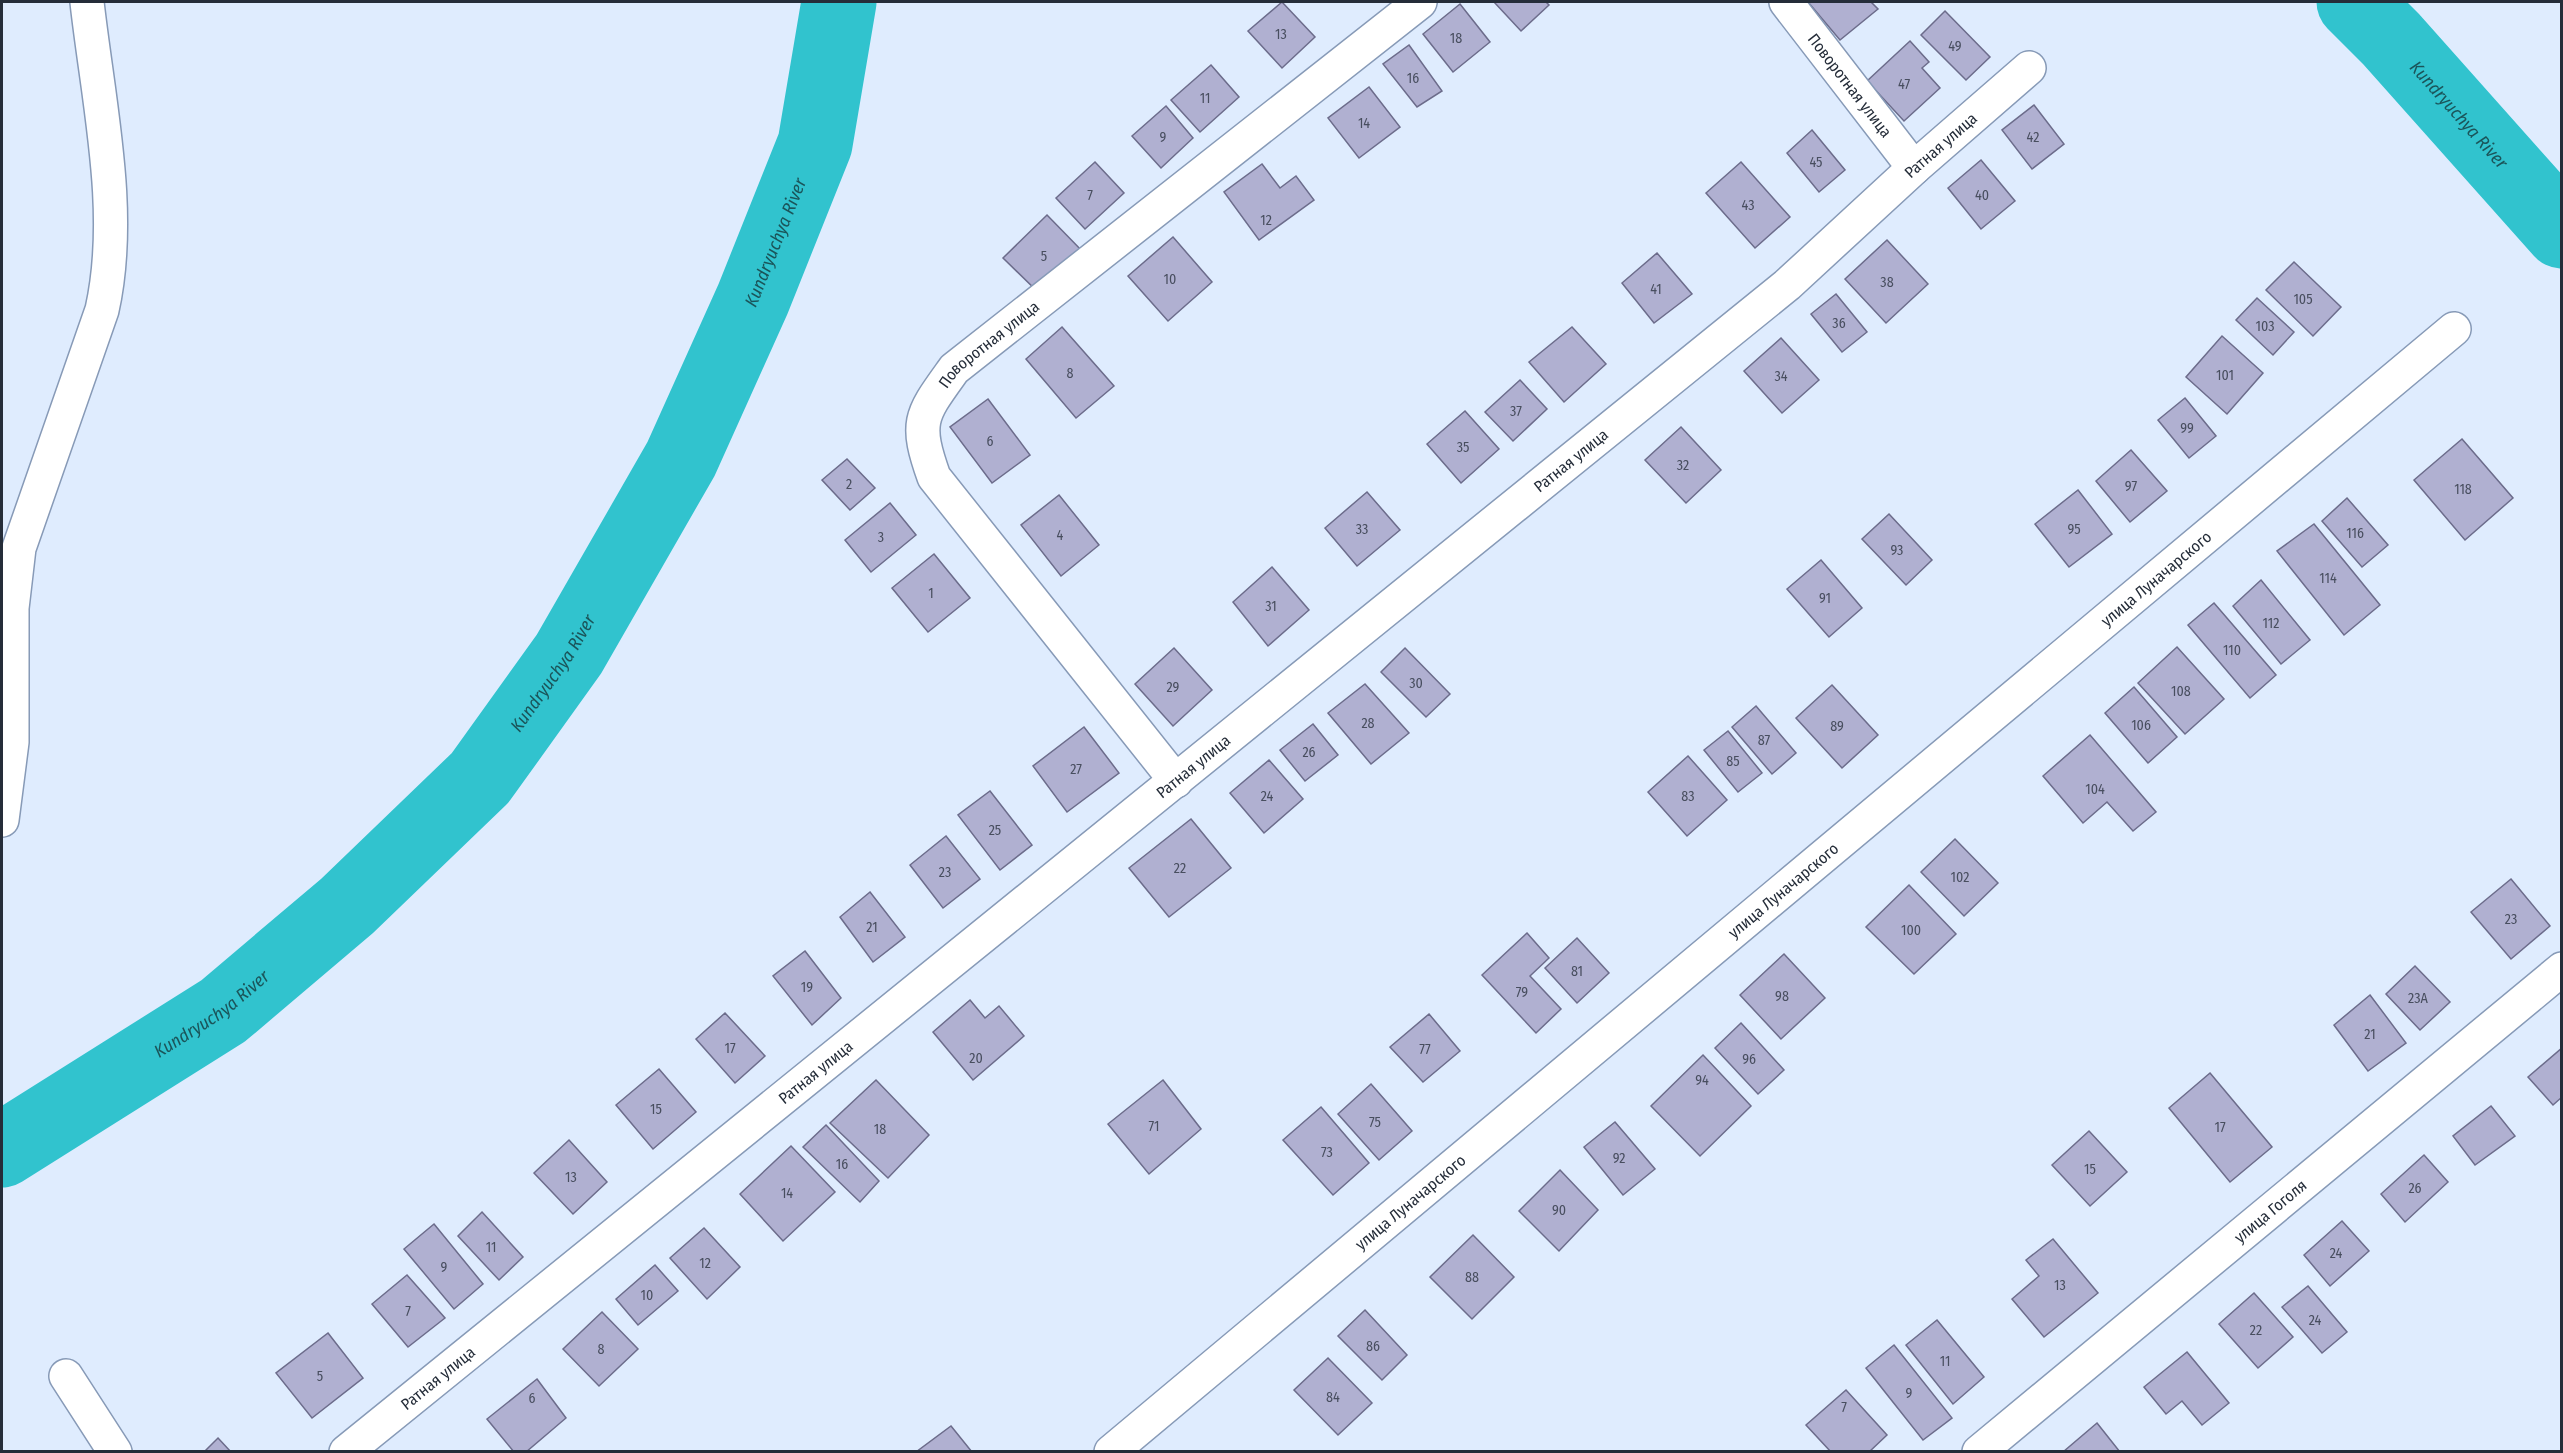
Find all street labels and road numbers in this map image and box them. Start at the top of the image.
street label: Поворотная улица [1804,30,1896,141]
street label: Ратная улица [1900,108,1981,182]
street label: Поворотная улица [934,296,1043,391]
street label: Ратная улица [1530,424,1612,496]
street label: улица Луначарского [2097,527,2215,630]
street label: Ратная улица [1152,730,1234,802]
street label: улица Луначарского [1724,839,1842,942]
street label: Ратная улица [775,1036,856,1108]
street label: улица Луначарского [1351,1150,1469,1253]
street label: улица Гоголя [2230,1175,2310,1246]
street label: Ратная улица [397,1342,479,1413]

